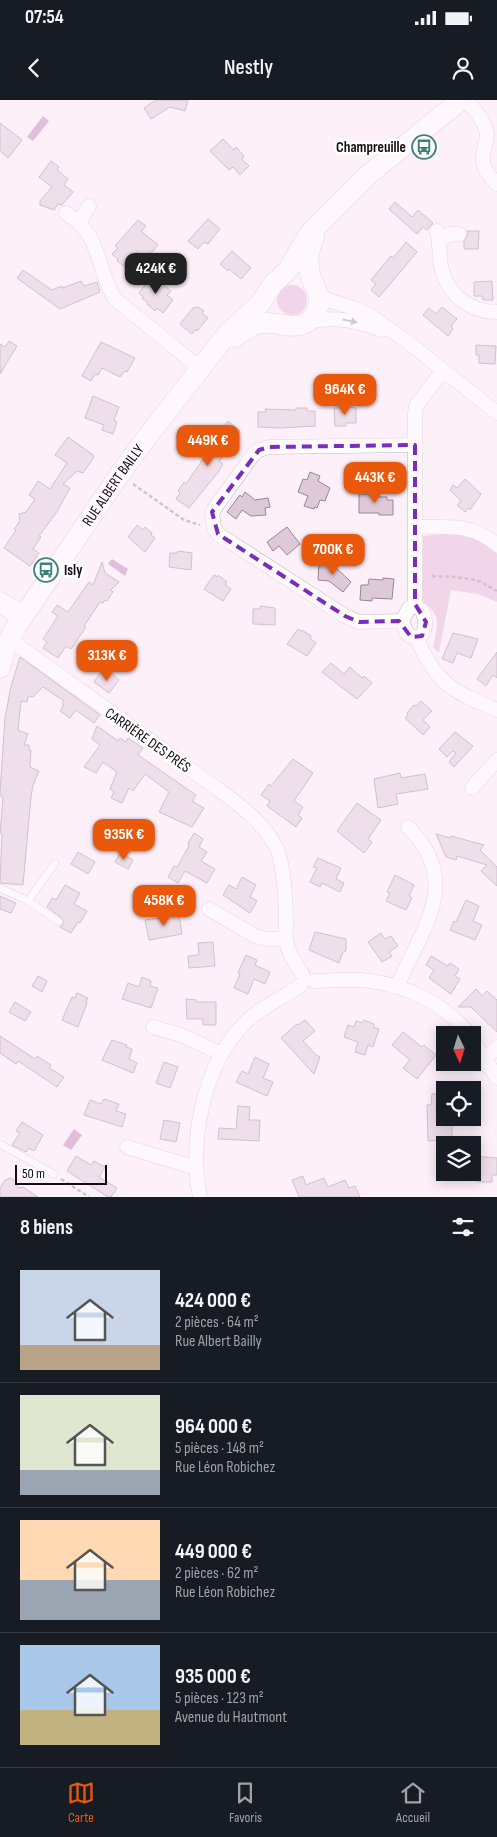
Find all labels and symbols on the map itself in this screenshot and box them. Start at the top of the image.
bus stop icon: Champreuille [411,134,437,160]
place label: Champreuille [336,138,406,157]
pin: 424K € [115,252,197,295]
one-way arrow [343,317,358,325]
pin: 964K € [304,374,386,416]
pin: 449K € [167,424,249,467]
street label: RUE ALBERT BAILLY [78,440,149,530]
pin: 443K € [334,462,416,504]
pin: 700K € [292,534,374,576]
bus stop icon: Isly [33,557,59,583]
place label: Isly [64,561,83,580]
pin: 313K € [66,640,148,682]
street label: CARRIÈRE DES PRÉS [101,704,194,777]
pin: 935K € [83,818,165,861]
pin: 458K € [123,884,205,927]
north arrow [436,1026,481,1071]
scale bar [15,1162,108,1185]

